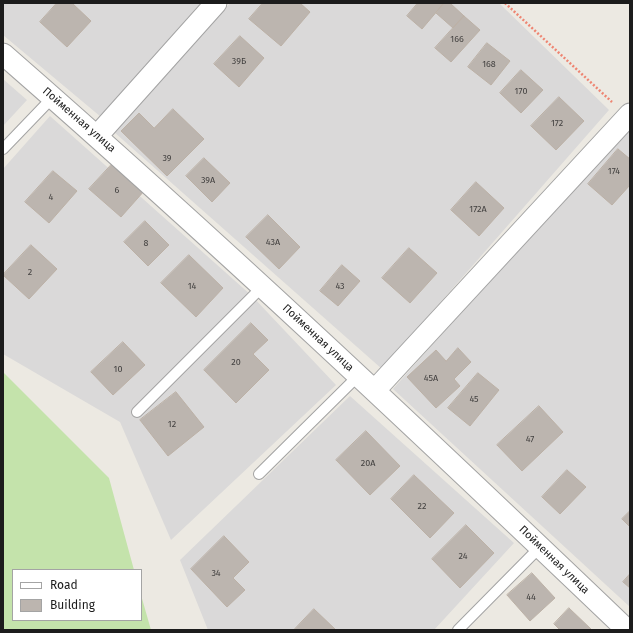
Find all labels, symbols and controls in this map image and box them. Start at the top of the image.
house number: 166 [450,34,464,44]
house number: 39Б [232,56,246,66]
house number: 168 [482,59,496,69]
street label: Пойменная улица [40,85,118,155]
house number: 170 [515,86,527,96]
house number: 172 [551,118,563,128]
house number: 39 [162,153,172,163]
house number: 174 [608,166,620,176]
house number: 39А [201,175,215,185]
house number: 6 [115,185,119,195]
house number: 4 [49,192,53,202]
house number: 172А [469,204,487,214]
house number: 43А [266,237,280,247]
house number: 8 [144,238,148,248]
house number: 2 [28,267,32,277]
house number: 14 [188,281,196,291]
house number: 43 [335,281,345,291]
street label: Пойменная улица [280,302,356,374]
house number: 20 [231,357,241,367]
house number: 10 [114,364,122,374]
house number: 45А [424,373,438,383]
house number: 45 [469,394,479,404]
house number: 12 [168,419,176,429]
house number: 47 [526,434,534,444]
house number: 20А [361,458,375,468]
house number: 22 [418,501,426,511]
street label: Пойменная улица [516,523,592,597]
house number: 24 [459,551,467,561]
house number: 34 [211,568,221,578]
legend [12,569,142,621]
text: Road [50,578,78,592]
house number: 44 [526,592,536,602]
text: Building [50,598,95,612]

